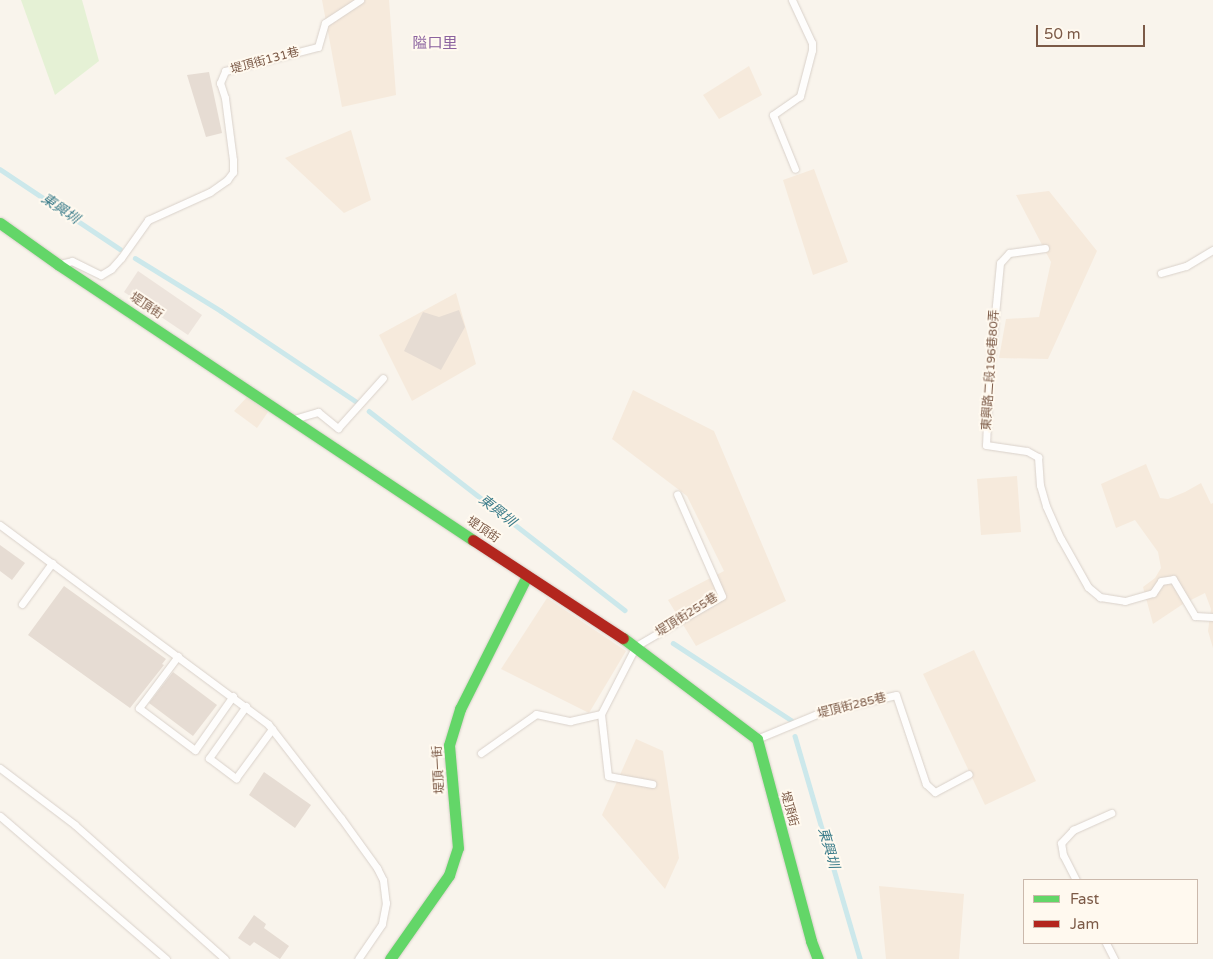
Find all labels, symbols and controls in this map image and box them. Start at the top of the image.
scale bar [1038,15,1147,47]
text: 50 m [1044,25,1081,43]
district label: 隘口里 [413,35,457,53]
street label: 堤頂街131巷 [229,45,301,77]
water label: 東興圳 [38,190,82,228]
street label: 堤頂街 [127,290,165,322]
street label: 東興路二段196巷80弄 [980,309,1002,431]
water label: 東興圳 [475,491,519,531]
street label: 堤頂街 [464,514,502,546]
street label: 堤頂街255巷 [653,590,721,640]
street label: 堤頂街285巷 [816,690,888,722]
street label: 堤頂一街 [431,746,447,794]
street label: 堤頂街 [777,790,801,828]
water label: 東興圳 [814,825,842,871]
legend [1023,879,1198,944]
text: Fast [1070,890,1099,908]
text: Jam [1070,915,1099,933]

